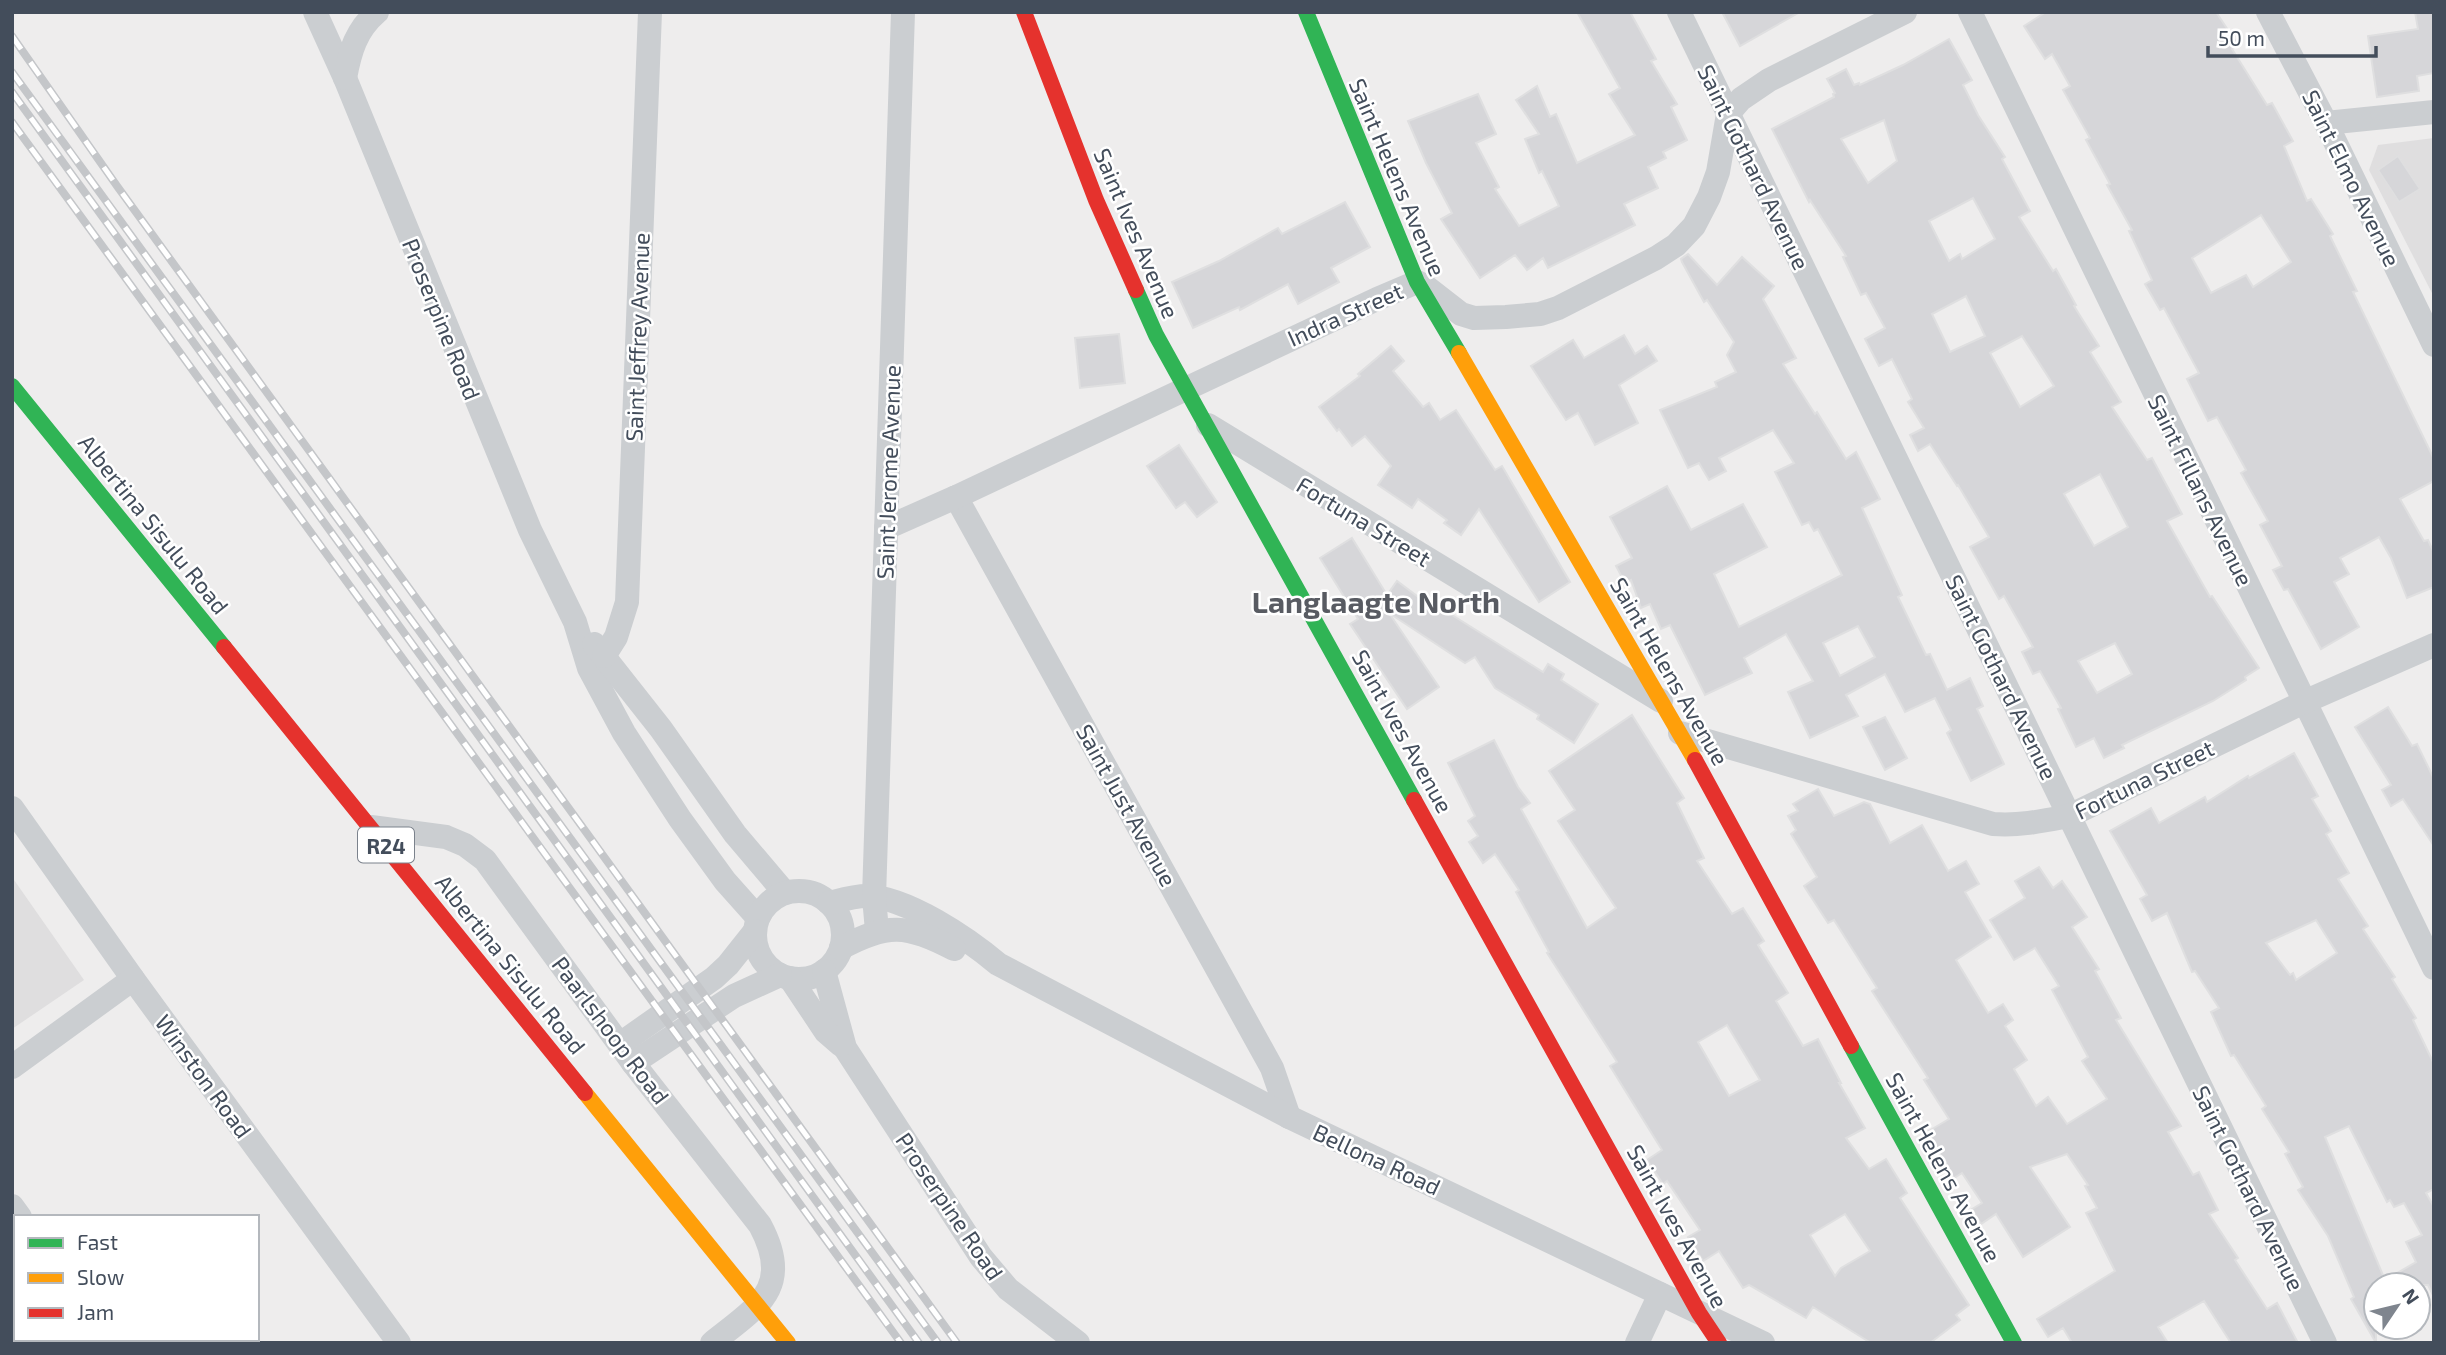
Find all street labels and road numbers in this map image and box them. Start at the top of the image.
street label: Saint Gothard Avenue [1692,60,1816,274]
street label: Saint Helens Avenue [1344,74,1452,280]
street label: Saint Elmo Avenue [2297,85,2407,271]
street label: Saint Ives Avenue [1089,144,1185,322]
street label: Saint Jeffrey Avenue [619,232,655,442]
street label: Proserpine Road [397,234,487,404]
street label: Indra Street [1283,276,1407,352]
street label: Saint Jerome Avenue [870,364,906,580]
street label: Saint Fillans Avenue [2142,390,2260,590]
street label: Albertina Sisulu Road [73,429,235,619]
street label: Fortuna Street [1292,470,1436,572]
street label: Saint Gothard Avenue [1940,570,2064,784]
street label: Saint Helens Avenue [1605,572,1735,770]
street label: Saint Ives Avenue [1347,645,1459,817]
street label: Saint Just Avenue [1071,719,1183,891]
street label: Fortuna Street [2070,733,2218,825]
road number: R24 [358,828,414,862]
street label: Albertina Sisulu Road [430,869,592,1059]
street label: Paarlshoop Road [546,951,676,1109]
street label: Winston Road [150,1009,258,1143]
street label: Saint Helens Avenue [1880,1067,2008,1267]
street label: Saint Gothard Avenue [2187,1081,2311,1295]
street label: Bellona Road [1309,1117,1445,1201]
street label: Proserpine Road [890,1127,1010,1285]
street label: Saint Ives Avenue [1622,1140,1734,1312]

